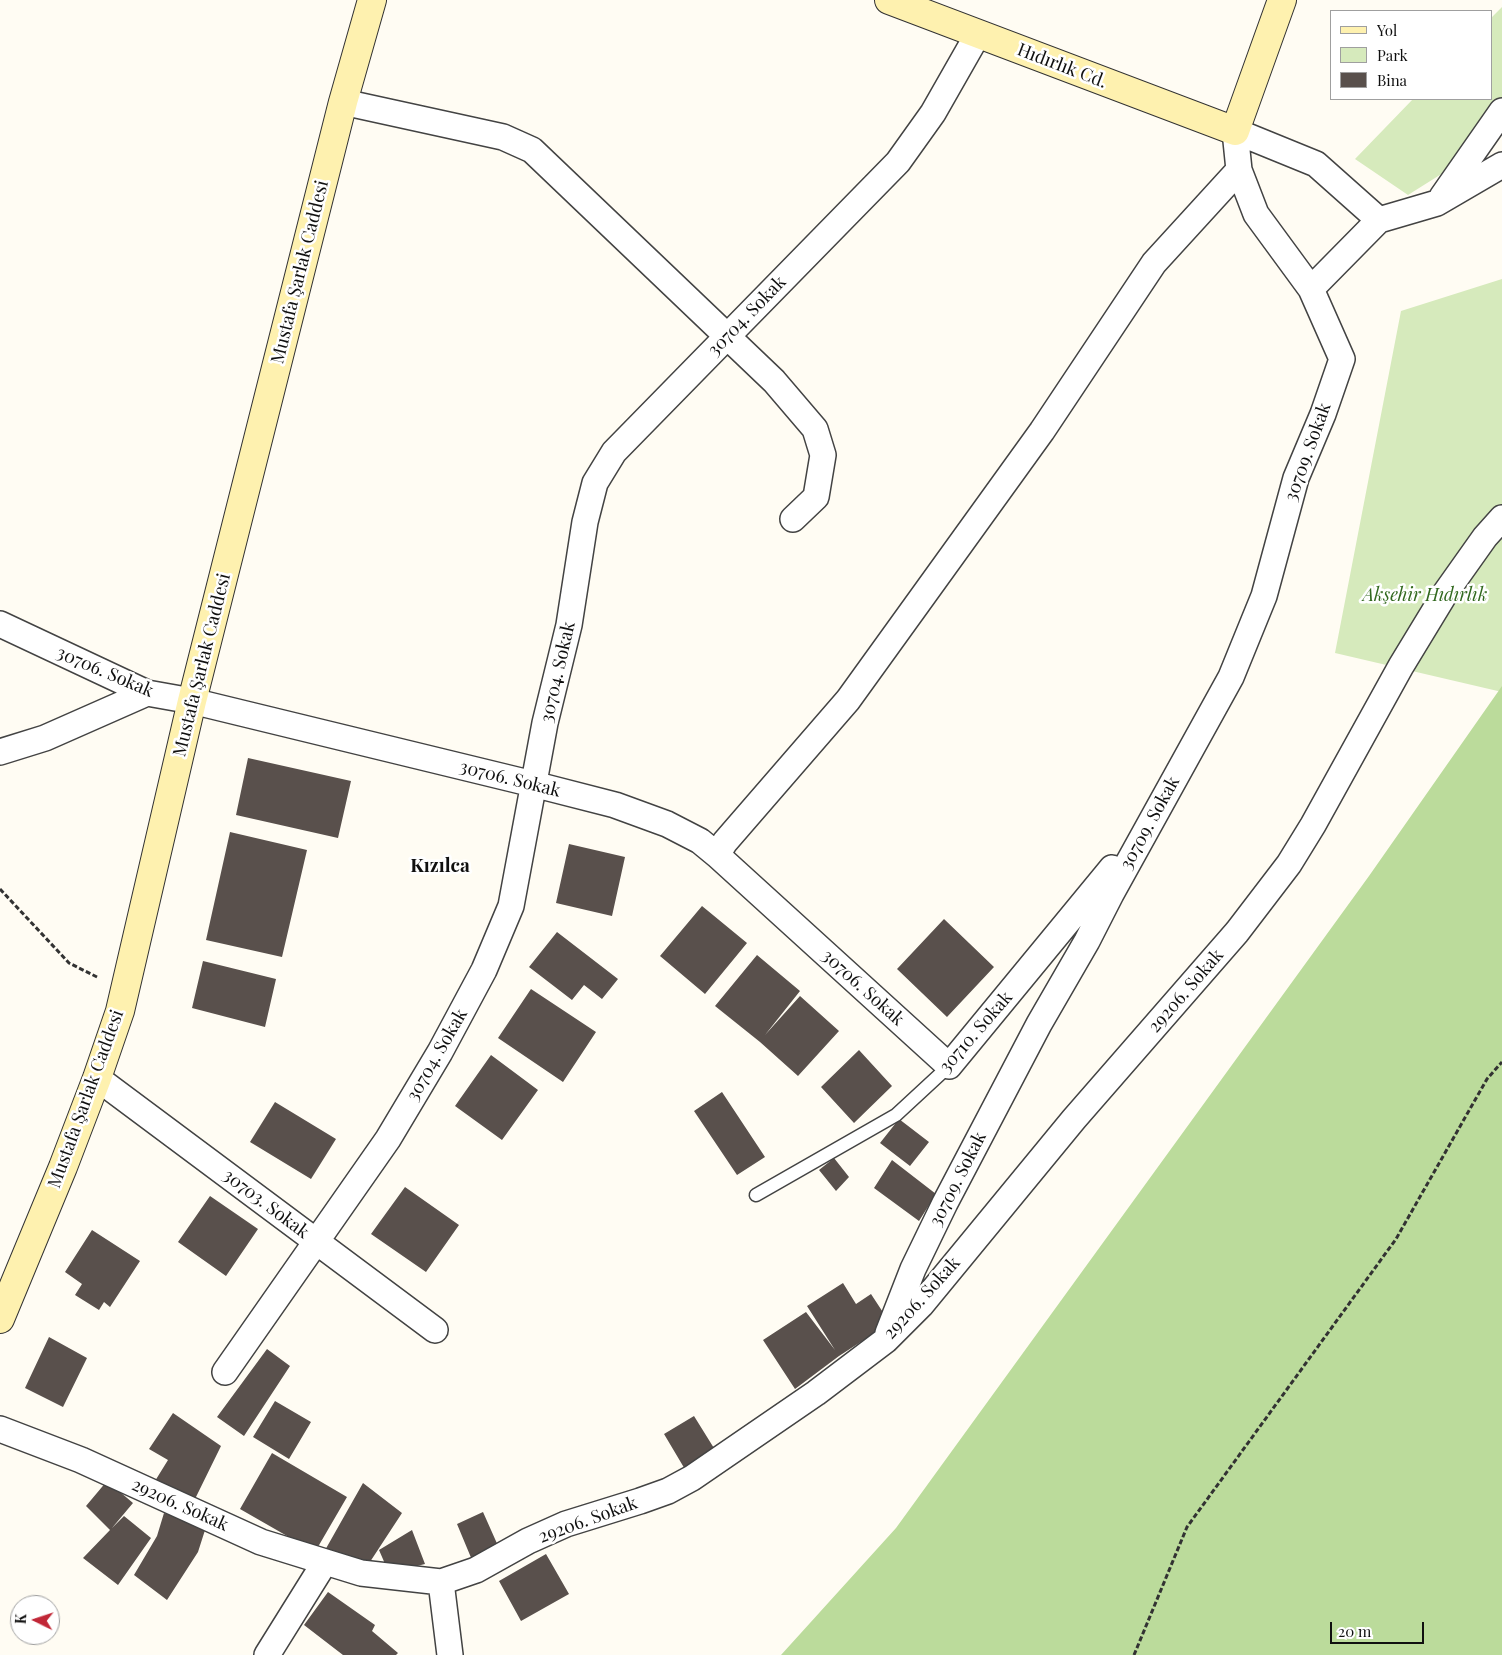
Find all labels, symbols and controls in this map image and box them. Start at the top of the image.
legend [1330,10,1492,100]
text: Yol [1377,20,1397,40]
street label: Hıdırlık Cd. [1014,39,1110,93]
text: Park [1377,45,1408,65]
text: Bina [1377,70,1407,90]
street label: Mustafa Şarlak Caddesi [267,178,333,366]
street label: 30704. Sokak [703,271,791,361]
street label: 30709. Sokak [1280,400,1336,504]
street label: Mustafa Şarlak Caddesi [169,571,235,759]
park label: Akşehir Hıdırlık [1363,584,1487,606]
street label: 30704. Sokak [536,619,580,725]
street label: 30706. Sokak [53,642,157,702]
street label: 30706. Sokak [457,756,563,802]
street label: 30709. Sokak [1116,773,1184,873]
district label: Kızılca [410,855,470,877]
street label: 30706. Sokak [817,945,909,1031]
street label: 29206. Sokak [1144,945,1228,1037]
street label: 30710. Sokak [935,987,1017,1077]
street label: 30704. Sokak [402,1005,472,1105]
street label: Mustafa Şarlak Caddesi [44,1007,128,1191]
street label: 30709. Sokak [925,1128,991,1230]
street label: 30703. Sokak [219,1165,313,1243]
street label: 29206. Sokak [879,1252,965,1344]
street label: 29206. Sokak [128,1474,232,1536]
street label: 29206. Sokak [536,1492,640,1548]
north arrow [10,1595,60,1645]
scale bar [1332,1612,1426,1644]
text: K [11,1613,30,1625]
text: 20 m [1338,1621,1371,1641]

